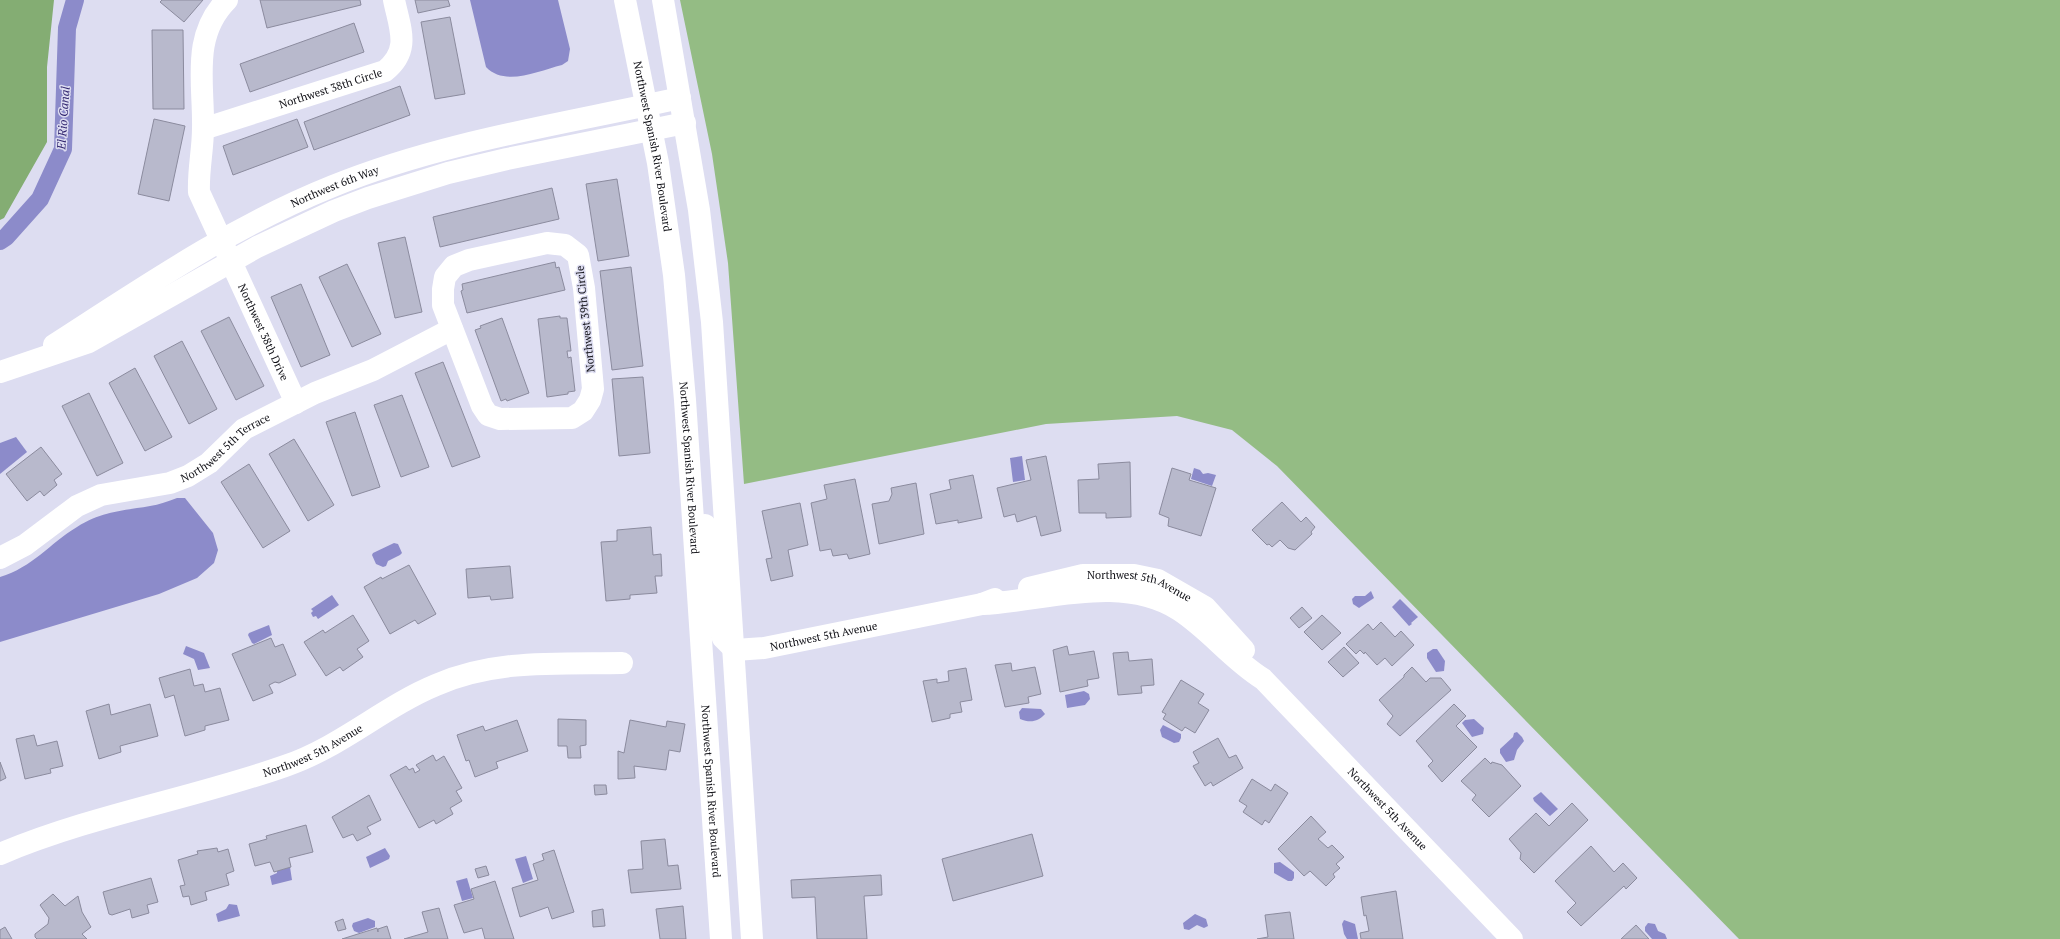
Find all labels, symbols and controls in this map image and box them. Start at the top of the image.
street label: Northwest Spanish River Boulevard [631,60,675,232]
street label: Northwest 38th Circle [277,65,384,111]
water label: El Rio Canal [53,85,73,151]
street label: Northwest 6th Way [288,163,381,210]
street label: Northwest 39th Circle [572,264,598,373]
street label: Northwest 38th Drive [235,281,292,383]
street label: Northwest Spanish River Boulevard [676,381,702,555]
street label: Northwest 5th Terrace [178,410,273,485]
street label: Northwest 5th Avenue [1087,568,1194,605]
street label: Northwest 5th Avenue [769,618,879,654]
street label: Northwest Spanish River Boulevard [698,704,724,878]
street label: Northwest 5th Avenue [261,721,365,780]
street label: Northwest 5th Avenue [1345,765,1431,853]

